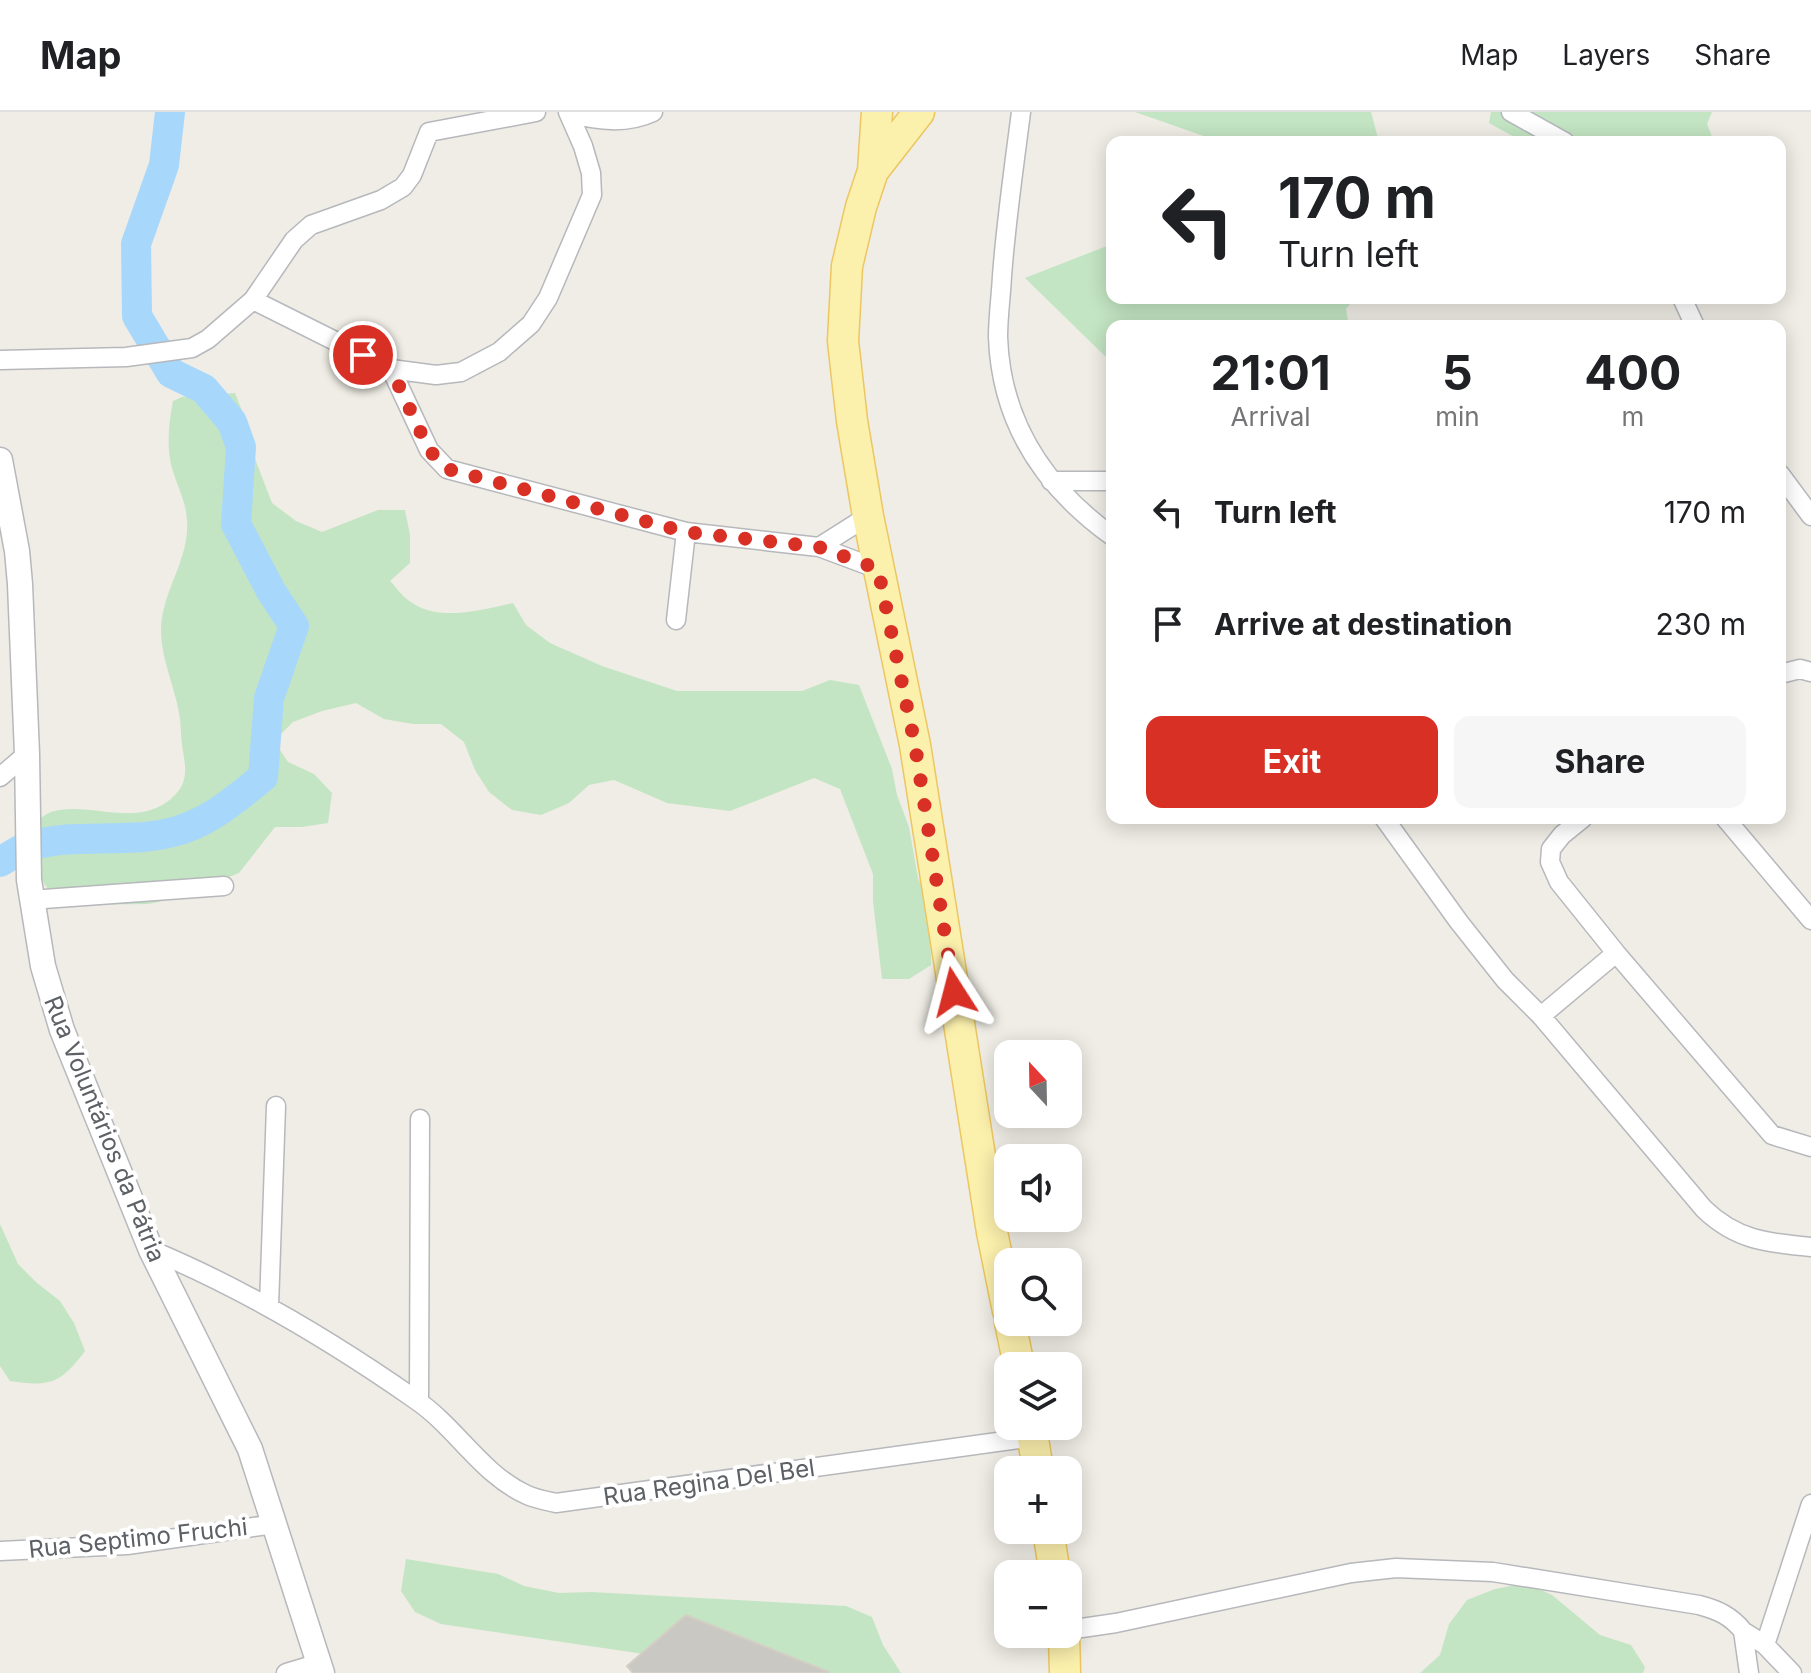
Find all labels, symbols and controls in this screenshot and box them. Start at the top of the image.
text: Map [40,32,121,78]
text: Map [1460,38,1518,72]
text: Layers [1562,38,1650,72]
text: Share [1694,38,1771,72]
text: 170 m [1278,164,1436,232]
icon: left [1146,168,1250,272]
text: Turn left [1278,232,1419,276]
pin [329,321,397,389]
icon: arrive [341,333,385,377]
text: 21:01 [1211,343,1331,402]
text: 5 [1442,343,1473,402]
text: 400 [1584,343,1681,402]
text: Arrival [1231,401,1311,432]
text: min [1435,401,1480,432]
text: m [1621,401,1644,432]
icon: left [1146,490,1190,534]
text: Turn left [1214,494,1336,530]
text: 170 m [1664,494,1746,530]
icon: arrive [1146,602,1190,646]
text: Arrive at destination [1214,606,1512,642]
text: 230 m [1656,606,1746,642]
button: Exit [1146,716,1438,808]
button: Share [1454,716,1746,808]
position arrow [912,950,996,1034]
street label: Rua Voluntários da Pátria [38,992,172,1266]
north arrow [994,1040,1082,1128]
map controls [994,1040,1082,1648]
button: sound [994,1144,1082,1232]
button: search [994,1248,1082,1336]
button: layers [994,1352,1082,1440]
street label: Rua Regina Del Bel [601,1453,817,1511]
button: + [994,1456,1082,1544]
street label: Rua Septimo Fruchi [27,1512,249,1564]
button: − [994,1560,1082,1648]

